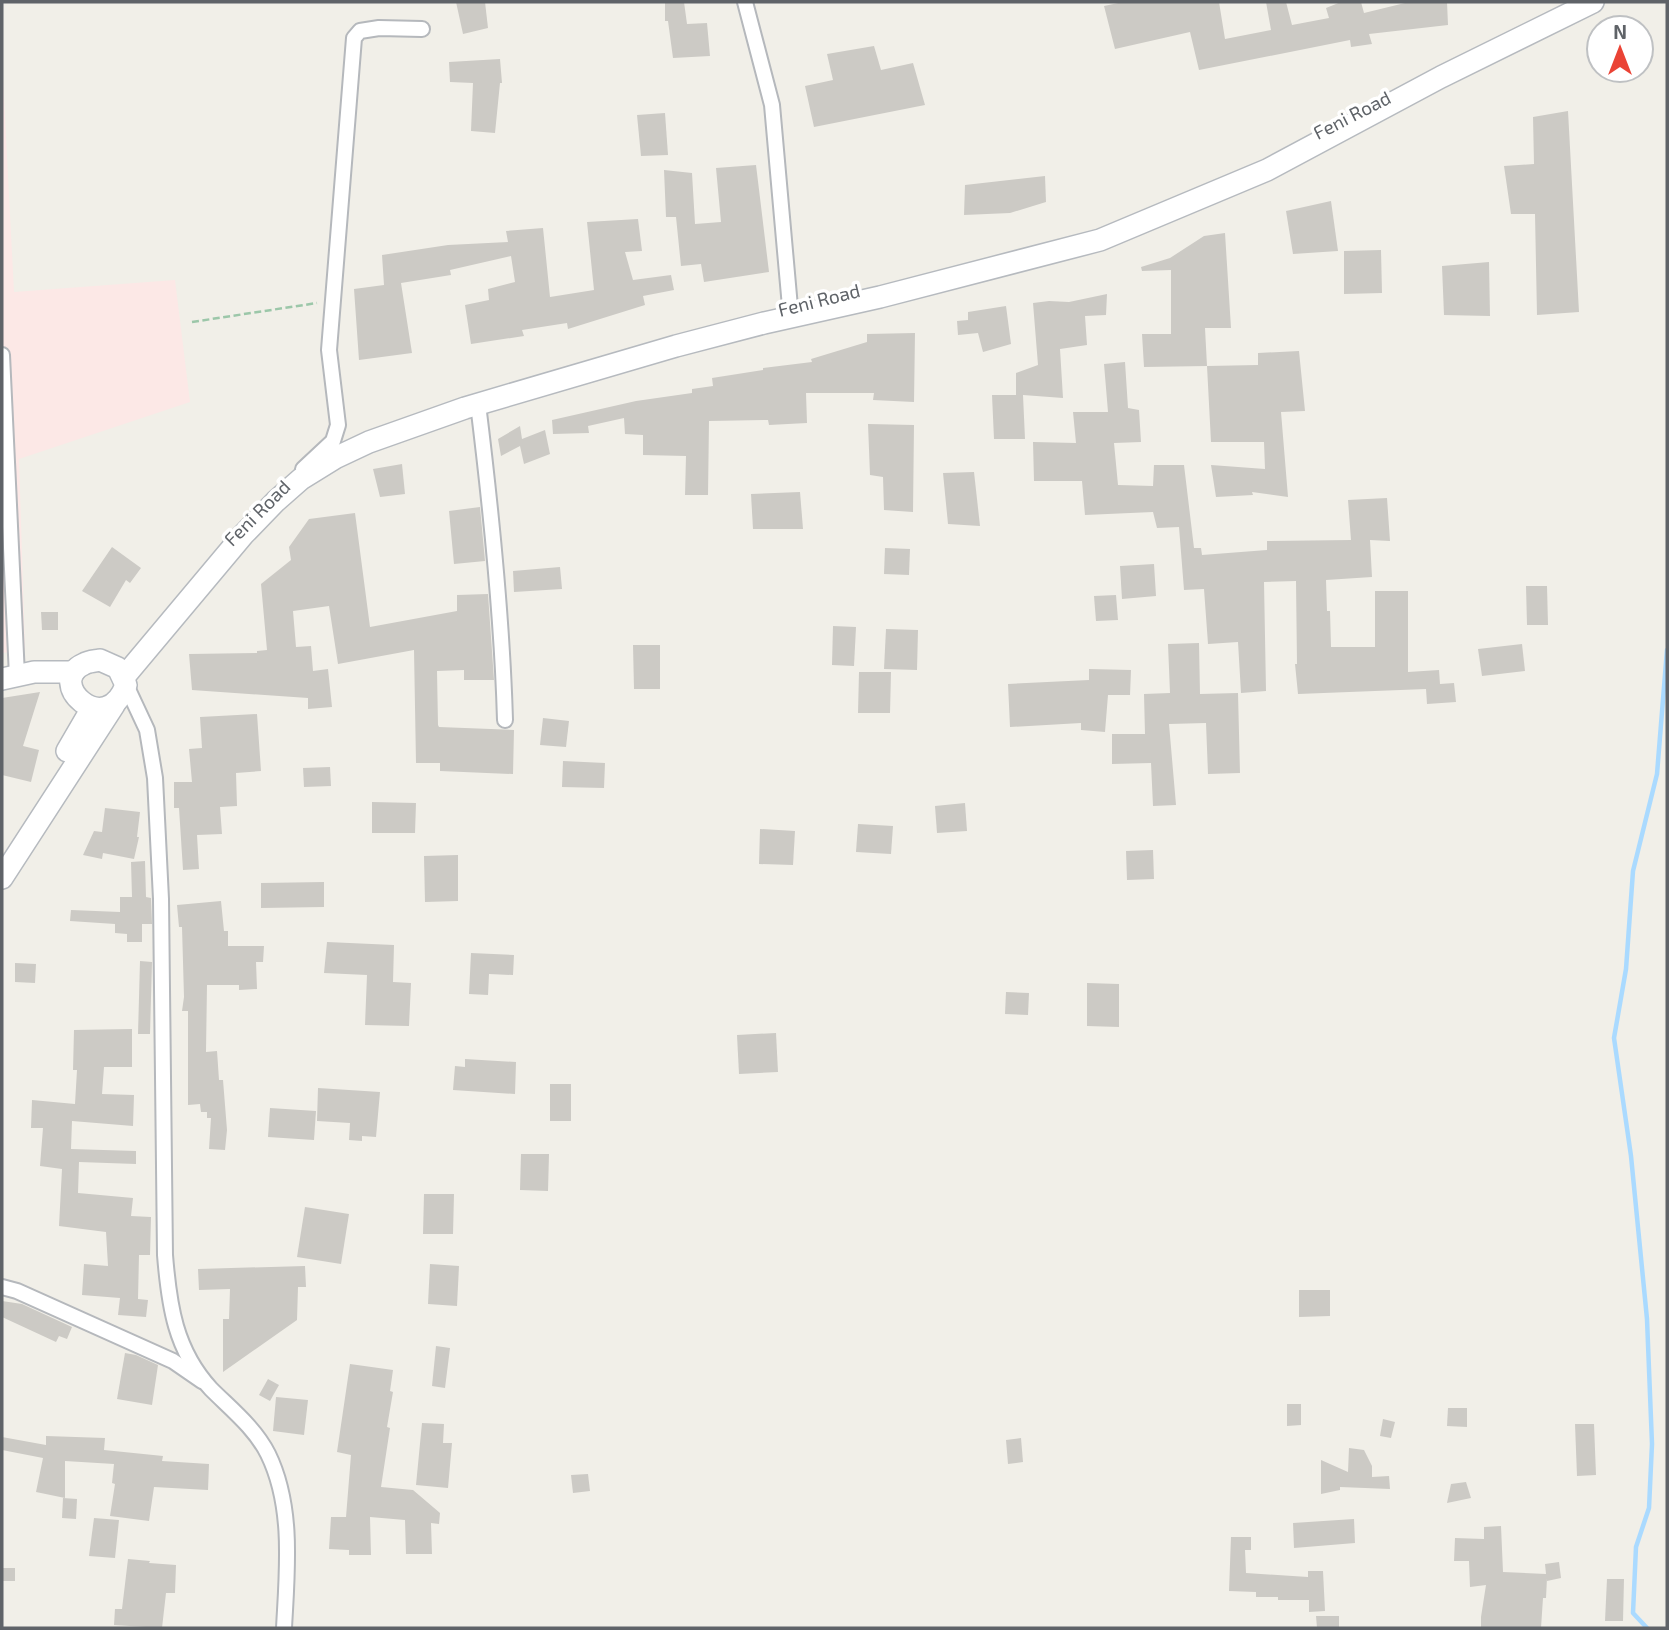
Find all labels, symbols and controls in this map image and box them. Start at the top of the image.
north arrow [1585,14,1655,84]
text: N [1613,20,1627,43]
street label: Feni Road [1309,85,1394,144]
street label: Feni Road [775,278,862,321]
street label: Feni Road [219,475,294,550]

